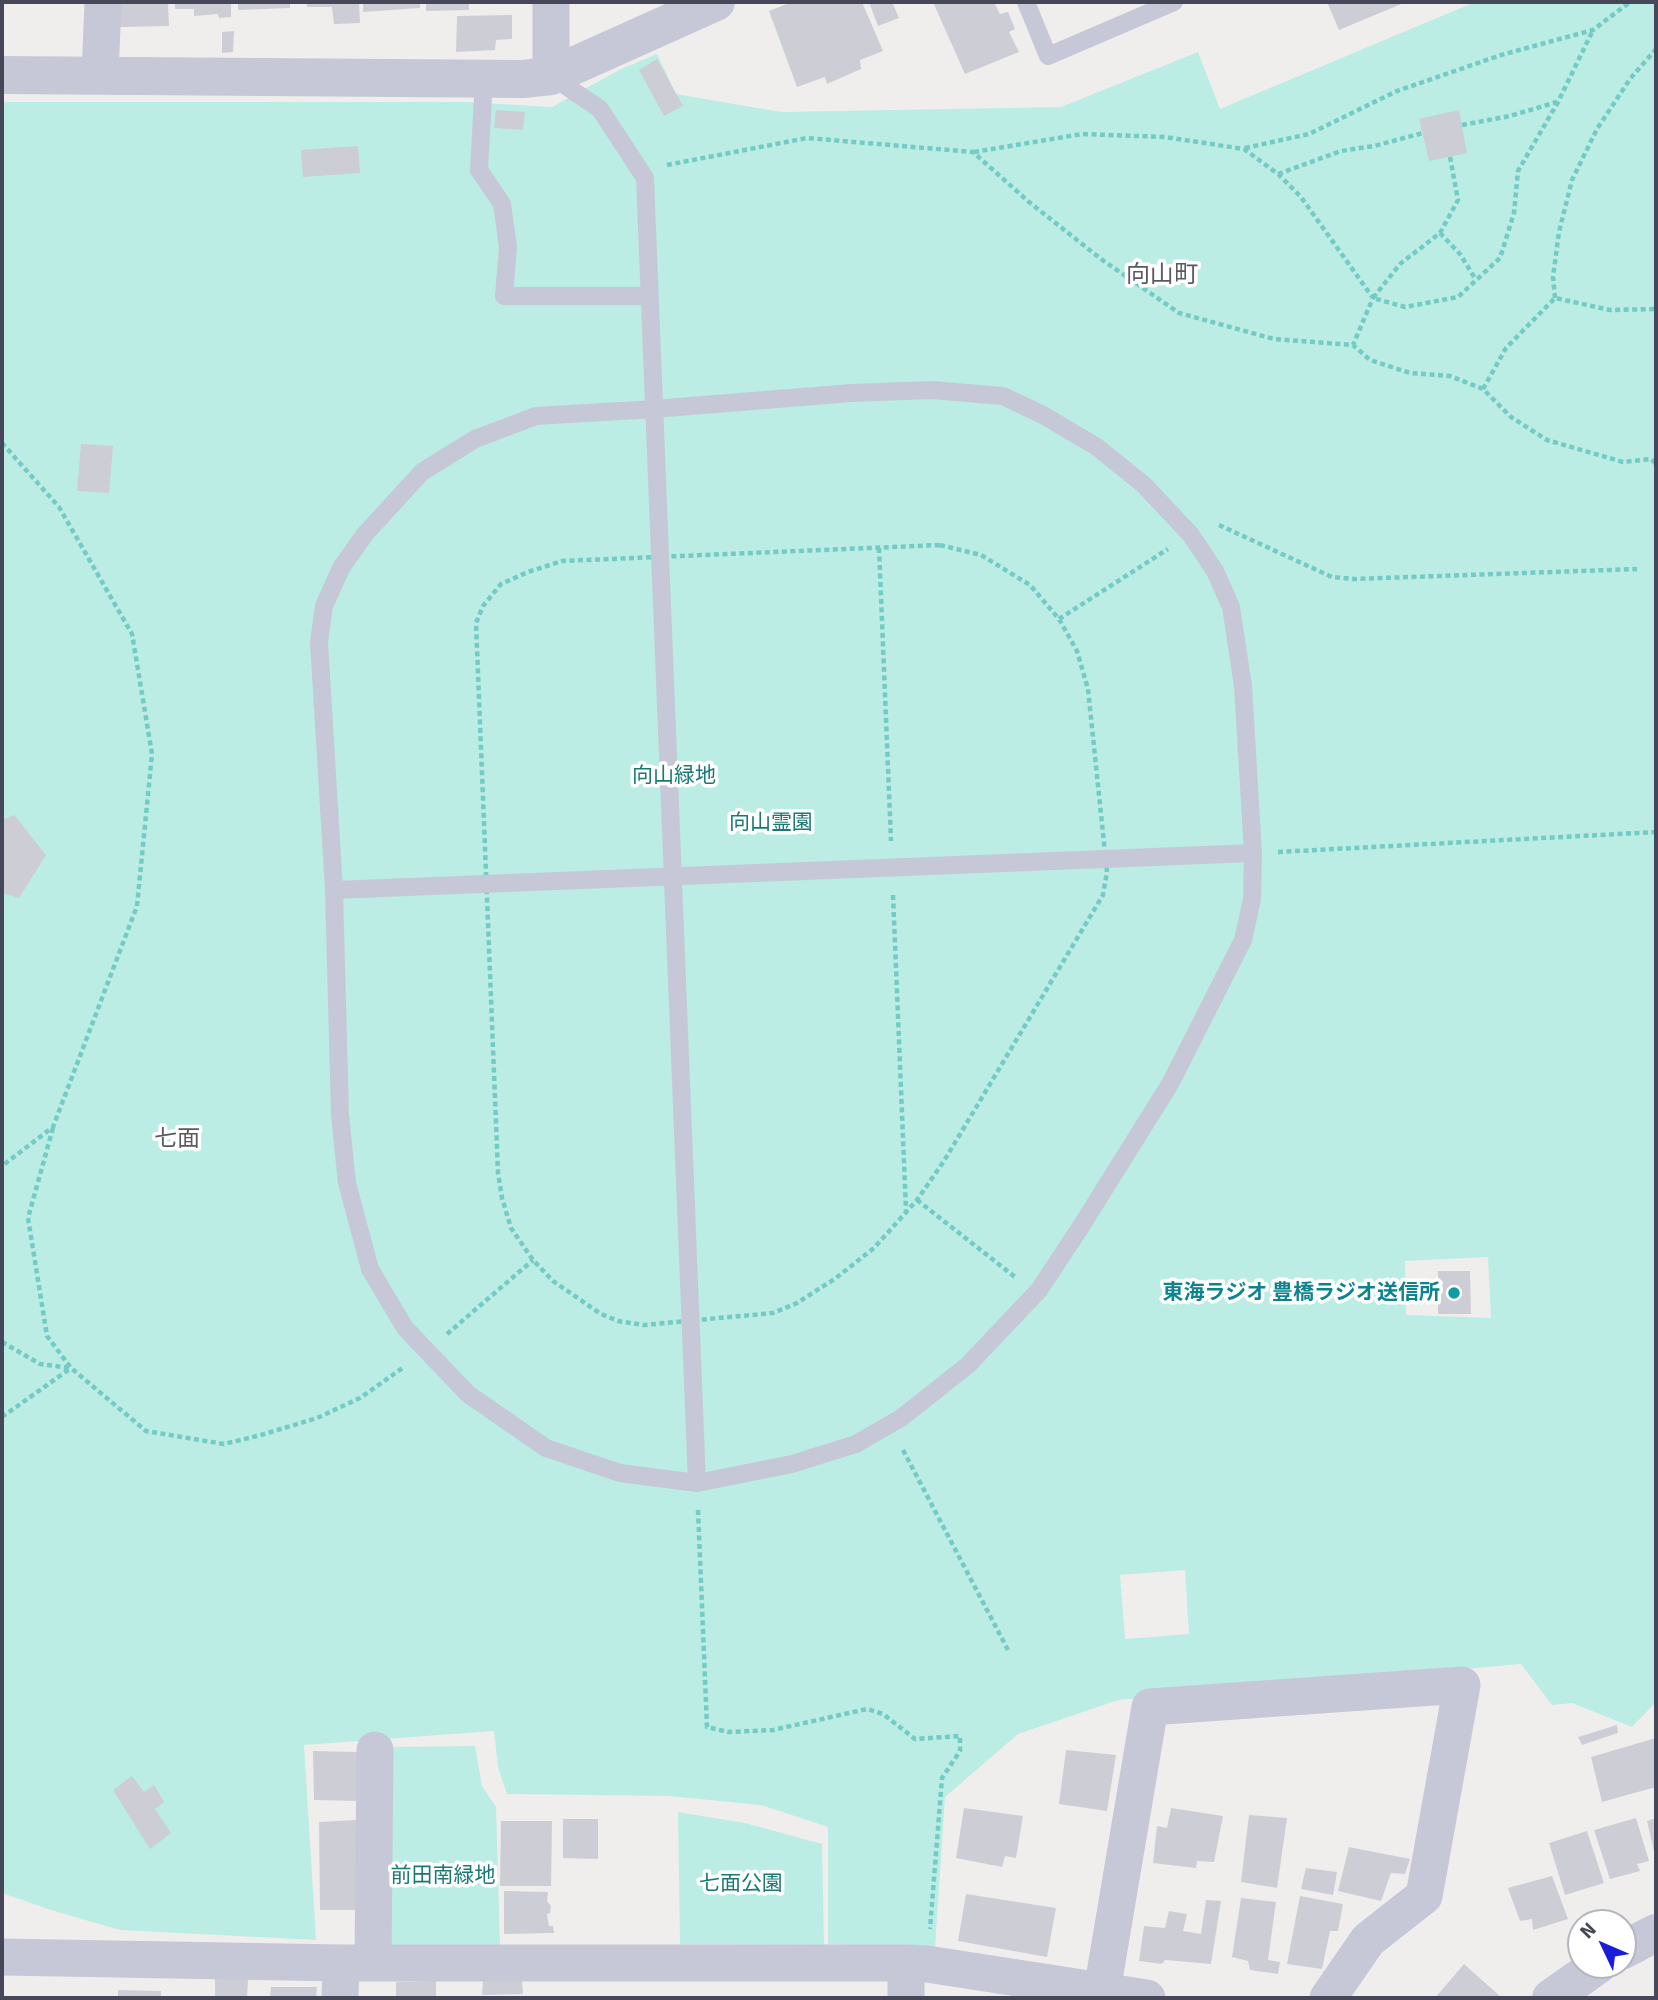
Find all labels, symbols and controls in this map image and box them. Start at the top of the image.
district label: 向山町 [1126,262,1198,290]
park label: 向山緑地 [632,763,716,789]
park label: 向山霊園 [729,810,813,836]
district label: 七面 [154,1126,200,1154]
place label: 東海ラジオ 豊橋ラジオ送信所 [1162,1280,1440,1306]
marker: 東海ラジオ 豊橋ラジオ送信所 [1446,1285,1462,1301]
park label: 前田南緑地 [391,1863,495,1889]
park label: 七面公園 [699,1871,783,1897]
north arrow [1567,1909,1637,1979]
text: N [1575,1918,1602,1944]

